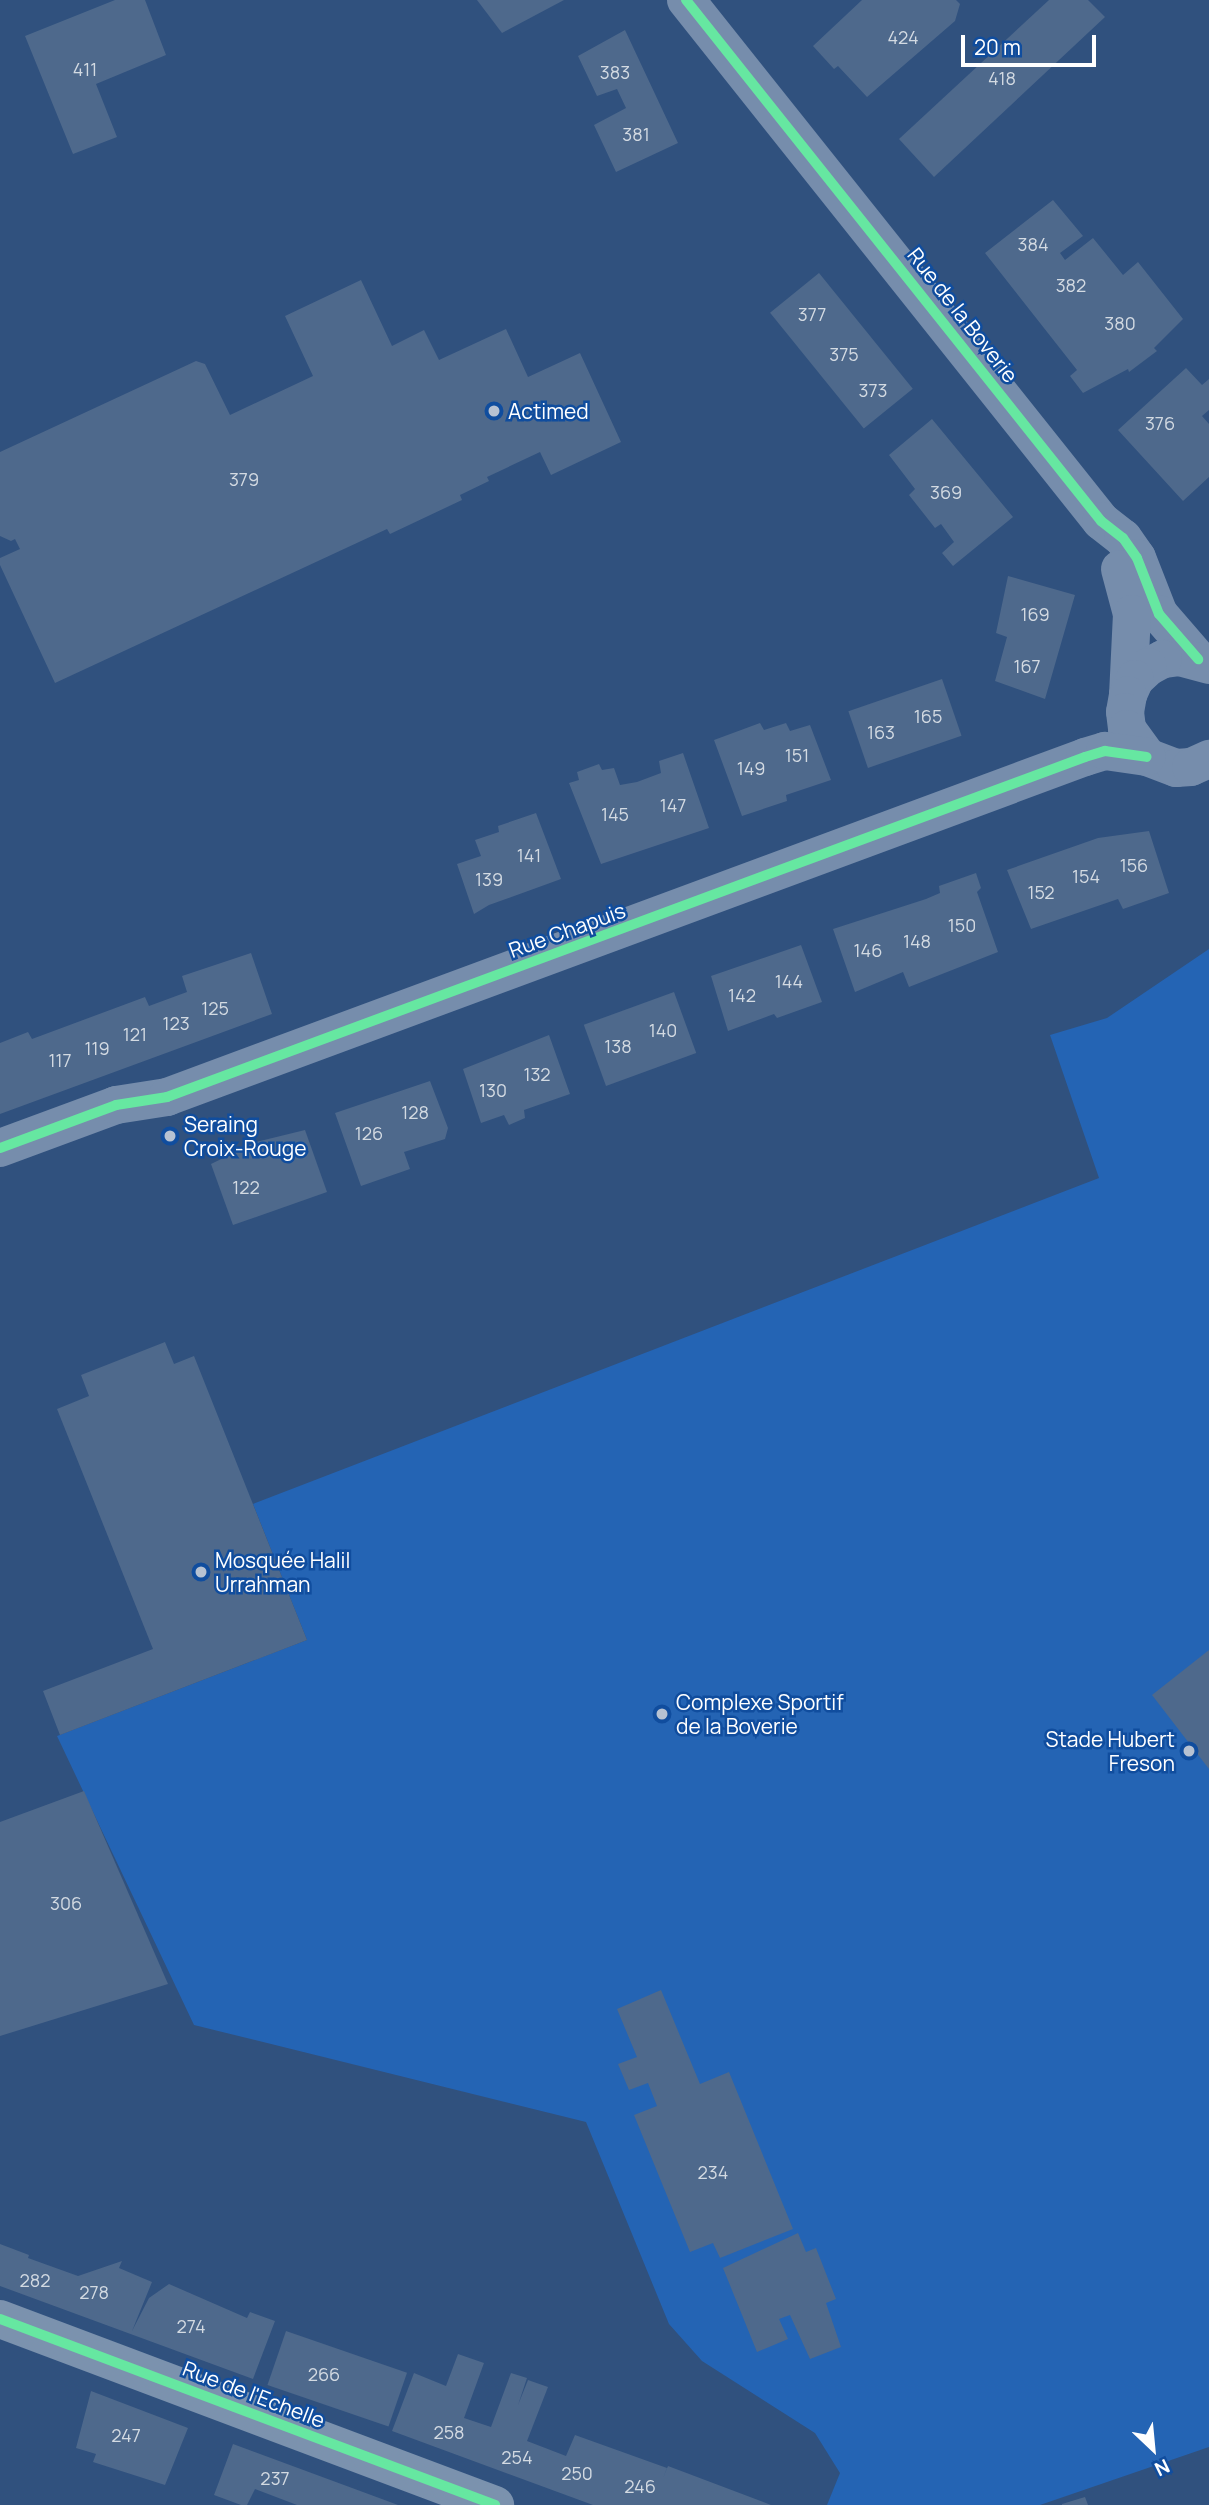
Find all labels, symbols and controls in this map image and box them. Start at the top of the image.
scale bar [964,21,1099,65]
house number: 424 [887,26,919,48]
text: 20 m [974,33,1021,61]
house number: 411 [73,58,97,80]
house number: 383 [600,61,630,83]
house number: 418 [988,67,1016,89]
house number: 381 [622,123,650,145]
house number: 384 [1017,233,1049,255]
street label: Rue de la Boverie [903,243,1023,387]
house number: 382 [1056,274,1086,296]
house number: 377 [798,303,826,325]
house number: 380 [1104,312,1136,334]
house number: 375 [829,343,859,365]
house number: 373 [859,379,887,401]
place label: Actimed [508,398,589,424]
marker: Actimed [486,403,502,419]
house number: 376 [1145,412,1175,434]
house number: 379 [229,468,259,490]
house number: 369 [930,481,962,503]
house number: 169 [1020,603,1050,625]
house number: 167 [1013,655,1041,677]
house number: 165 [914,705,942,727]
house number: 163 [867,721,895,743]
house number: 151 [785,744,809,766]
house number: 149 [737,757,765,779]
house number: 147 [660,794,686,816]
house number: 145 [601,803,629,825]
house number: 141 [517,844,541,866]
house number: 156 [1120,854,1148,876]
house number: 154 [1072,865,1100,887]
house number: 139 [475,868,503,890]
house number: 152 [1027,881,1055,903]
street label: Rue Chapuis [505,897,629,963]
house number: 150 [948,914,976,936]
house number: 148 [903,930,931,952]
house number: 146 [854,939,882,961]
house number: 144 [775,970,803,992]
house number: 142 [728,984,756,1006]
house number: 125 [201,997,229,1019]
house number: 123 [162,1012,190,1034]
house number: 140 [649,1019,677,1041]
house number: 121 [123,1023,147,1045]
house number: 138 [604,1035,632,1057]
house number: 119 [84,1037,110,1059]
house number: 117 [48,1049,72,1071]
house number: 132 [523,1063,551,1085]
house number: 130 [479,1079,507,1101]
house number: 128 [401,1101,429,1123]
place label: Seraing Croix-Rouge [184,1111,306,1161]
house number: 126 [355,1122,383,1144]
marker: Seraing Croix-Rouge [162,1128,178,1144]
house number: 122 [232,1176,260,1198]
place label: Mosquée Halil Urrahman [215,1547,350,1597]
marker: Mosquée Halil Urrahman [193,1564,209,1580]
place label: Complexe Sportif de la Boverie [676,1689,844,1739]
marker: Complexe Sportif de la Boverie [654,1706,670,1722]
place label: Stade Hubert Freson [1046,1726,1175,1776]
marker: Stade Hubert Freson [1181,1743,1197,1759]
house number: 306 [50,1892,82,1914]
house number: 234 [698,2161,728,2183]
house number: 282 [20,2269,50,2291]
house number: 278 [79,2281,109,2303]
house number: 274 [176,2315,206,2337]
street label: Rue de l'Echelle [179,2355,329,2433]
house number: 266 [308,2363,340,2385]
north arrow [1118,2414,1188,2484]
house number: 258 [433,2421,465,2443]
house number: 247 [111,2424,141,2446]
house number: 254 [501,2446,533,2468]
text: N [1150,2453,1174,2483]
house number: 250 [561,2462,593,2484]
house number: 237 [260,2467,290,2489]
house number: 246 [624,2475,656,2497]

